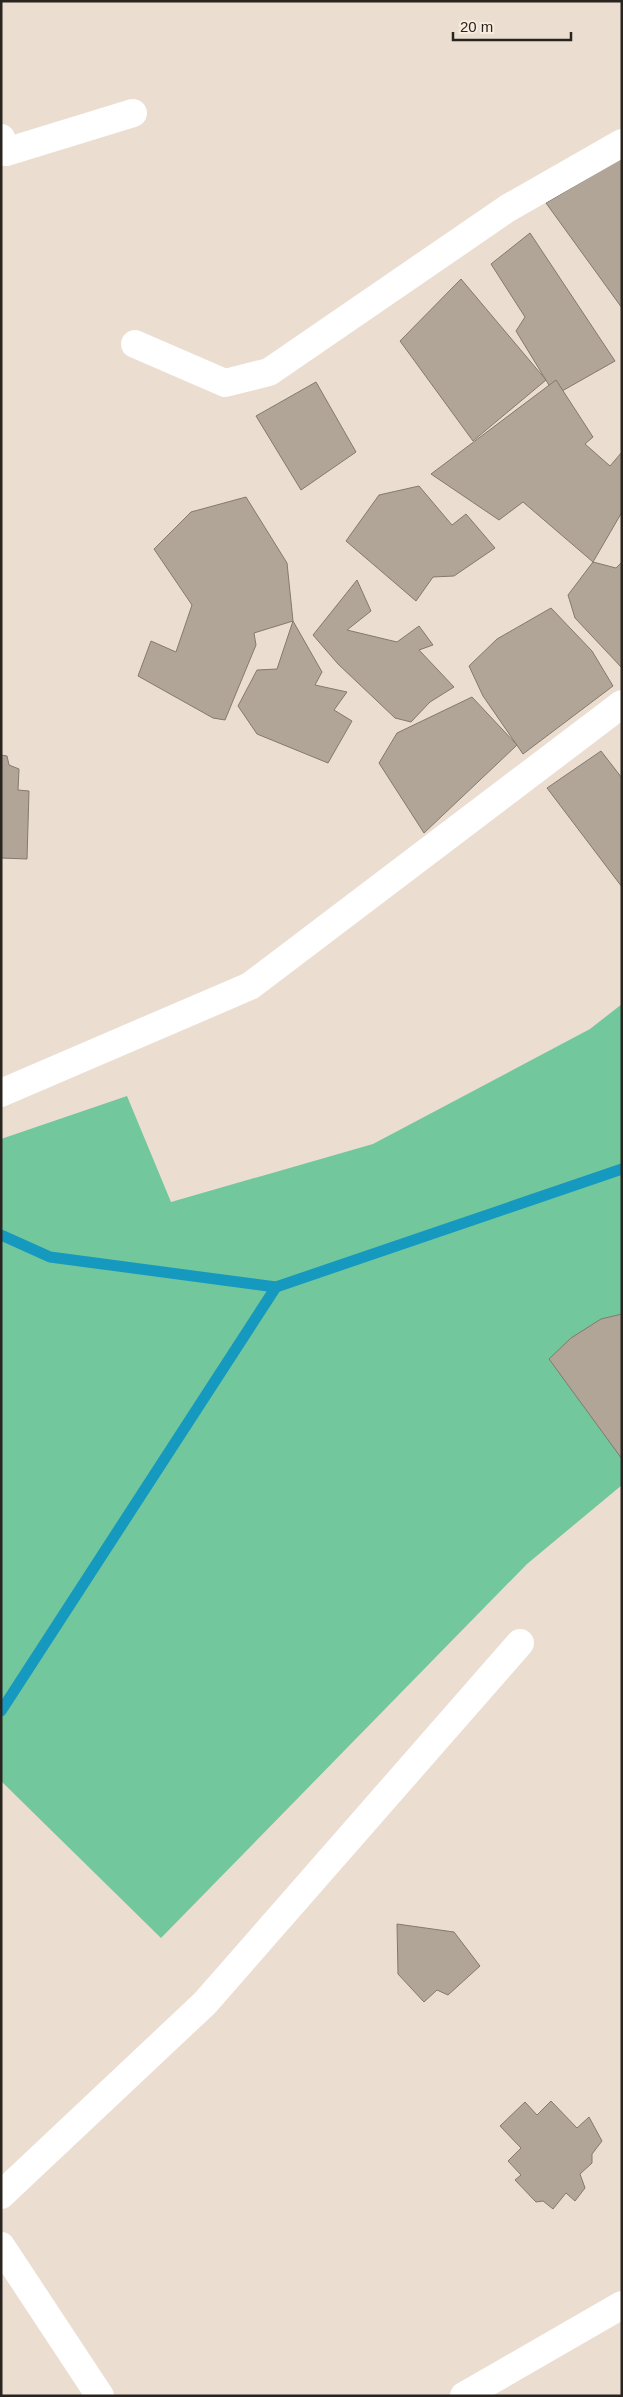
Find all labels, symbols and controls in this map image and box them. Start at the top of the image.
scale bar [453,10,570,42]
text: 20 m [460,18,493,35]

